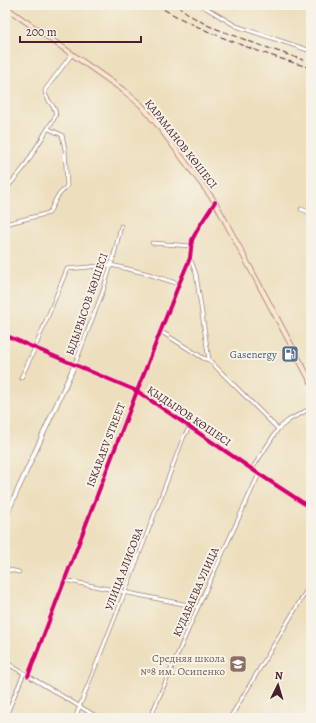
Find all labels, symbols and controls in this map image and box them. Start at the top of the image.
scale bar [20,18,141,44]
text: 200 m [26,24,57,40]
street label: ҚАРАМАНОВ КӨШЕСІ [141,96,221,192]
street label: ЫДЫРЫСОВ КӨШЕСІ [62,251,112,357]
fuel station icon: Gasenergy [280,344,300,364]
place label: Gasenergy [230,347,277,362]
street label: ҚЫДЫРОВ КӨШЕСІ [144,382,234,450]
street label: ISKARAEV STREET [83,401,129,489]
street label: УЛИЦА АЛИСОВА [101,525,147,612]
street label: КУДАБАЕВА УЛИЦА [169,544,223,639]
place label: Средняя школа №8 им. Осипенко [140,651,226,679]
school or university icon: Средняя школа №8 им. Осипенко [228,654,248,674]
north arrow [258,665,298,705]
text: N [274,668,283,683]

